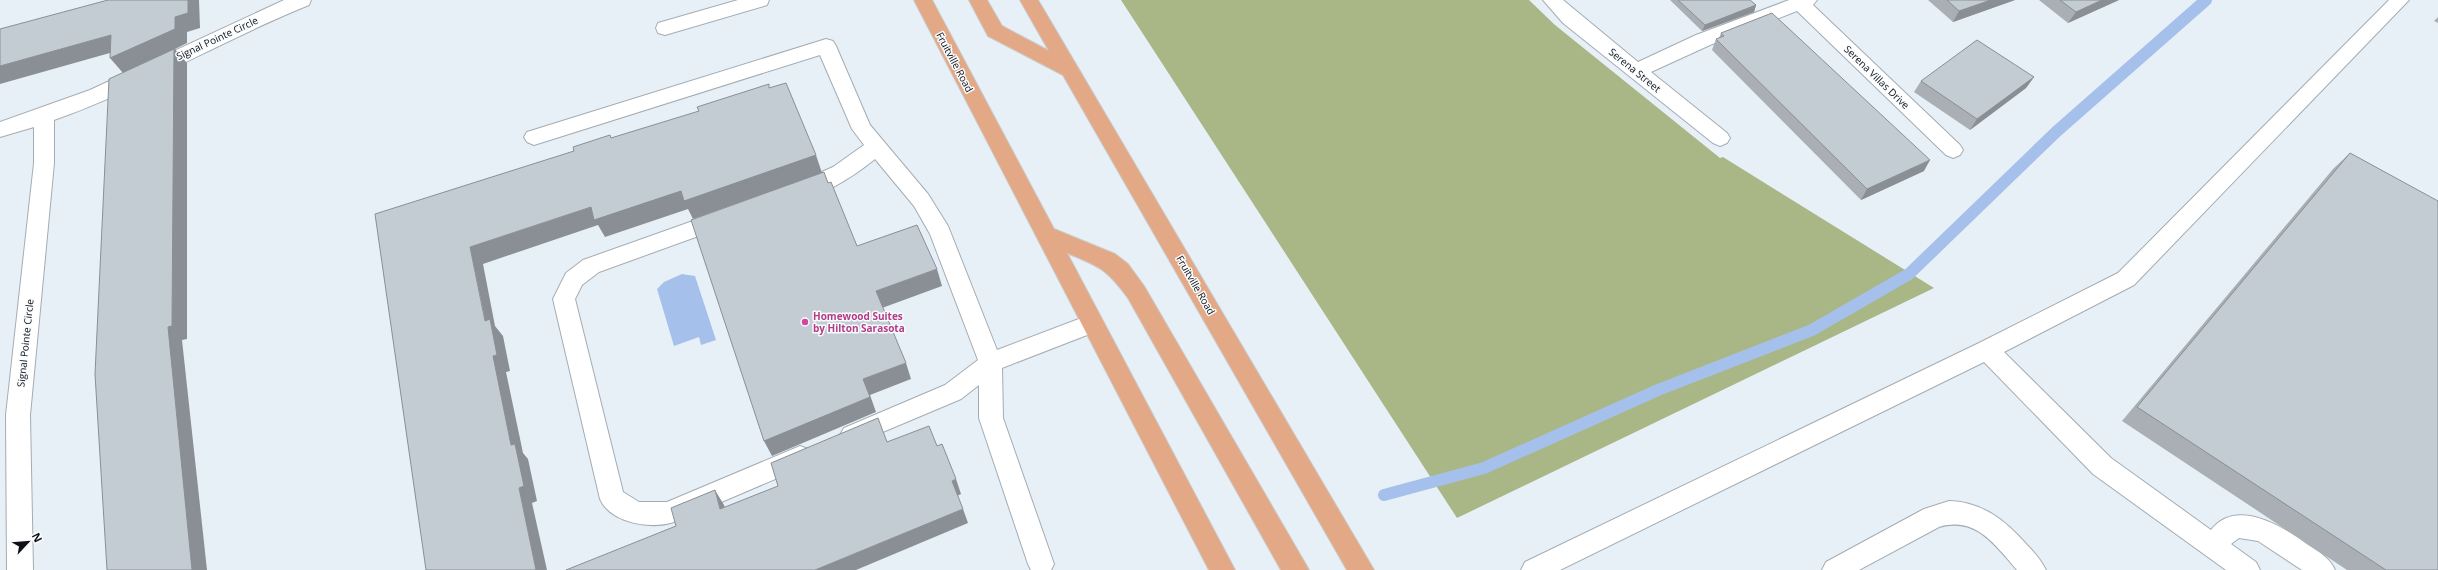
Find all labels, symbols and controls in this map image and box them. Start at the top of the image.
street label: Signal Pointe Circle [174,13,260,63]
street label: Fruitville Road [933,30,977,94]
street label: Serena Villas Drive [1841,42,1913,112]
street label: Serena Street [1606,45,1664,96]
street label: Fruitville Road [1173,253,1219,317]
street label: Signal Pointe Circle [13,298,37,388]
place label: Homewood Suites by Hilton Sarasota [813,309,905,335]
marker: Homewood Suites by Hilton Sarasota [800,317,810,327]
north arrow [8,522,48,562]
text: N [29,530,46,545]

